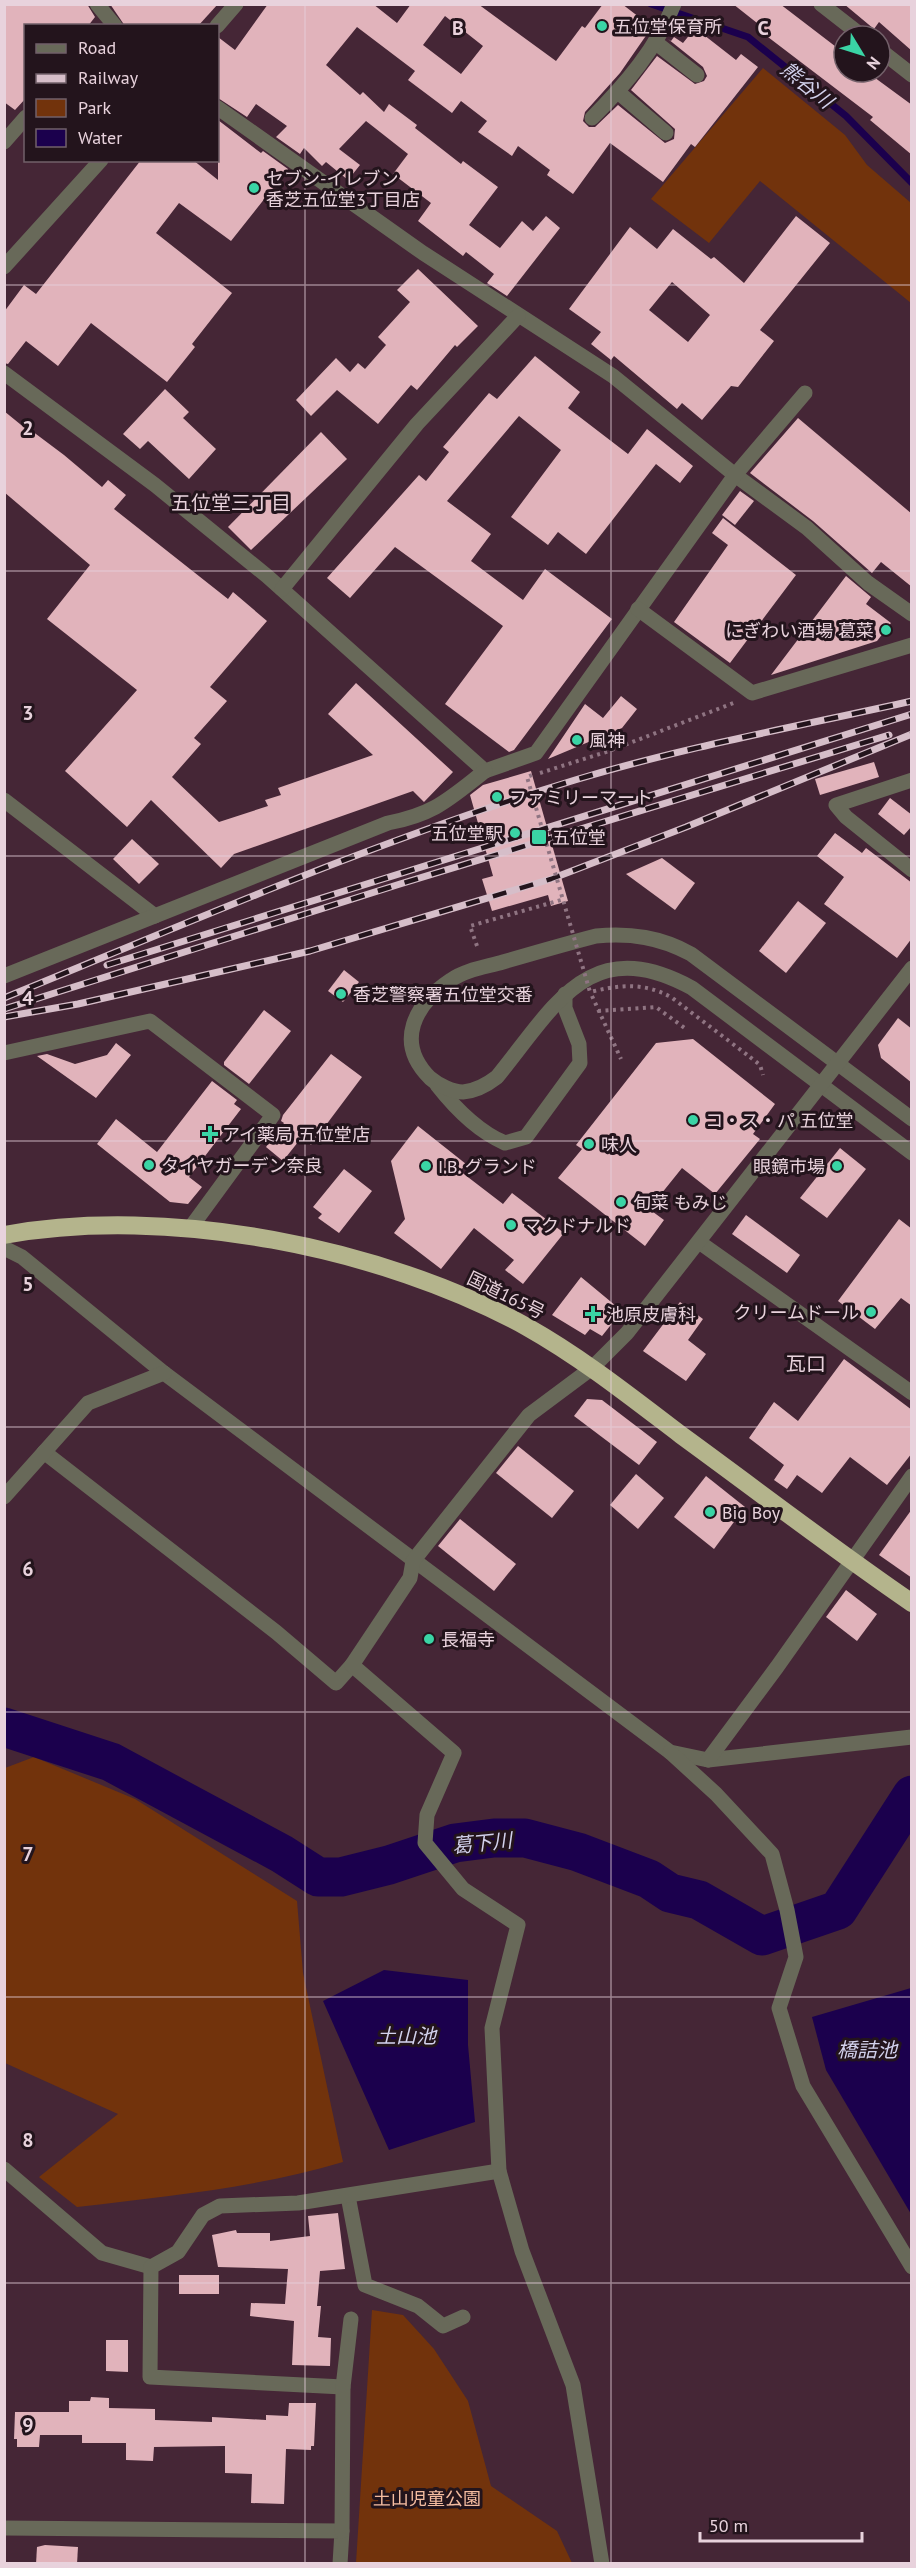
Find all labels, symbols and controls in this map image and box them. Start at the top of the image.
text: B [452,15,464,41]
place label: 五位堂保育所 [614,15,722,38]
text: C [757,15,769,41]
marker: 五位堂保育所 [595,19,609,33]
legend [24,24,219,162]
north arrow [832,24,892,84]
text: Road [78,36,116,59]
text: N [863,53,885,74]
water label: 熊谷川 [776,56,840,115]
text: Railway [78,66,139,89]
text: Park [78,96,111,119]
text: Water [78,126,122,149]
place label: セブン-イレブン 香芝五位堂3丁目店 [266,167,420,211]
marker: セブン-イレブン 香芝五位堂3丁目店 [247,181,261,195]
text: 2 [22,415,34,441]
district label: 五位堂三丁目 [171,490,291,516]
place label: にぎわい酒場 葛菜 [725,619,874,642]
marker: にぎわい酒場 葛菜 [879,623,893,637]
text: 3 [22,700,34,726]
place label: 風神 [589,729,625,752]
marker: 風神 [570,733,584,747]
place label: ファミリーマート [509,786,653,809]
marker: ファミリーマート [490,790,504,804]
place label: 五位堂駅 [431,822,503,845]
marker: 五位堂駅 [508,826,522,840]
place label: 五位堂 [552,826,606,849]
marker: 五位堂 [530,828,548,846]
place label: 香芝警察署五位堂交番 [353,983,533,1006]
text: 4 [22,985,34,1011]
marker: 香芝警察署五位堂交番 [334,987,348,1001]
place label: コ・ス・パ 五位堂 [705,1109,854,1132]
marker: コ・ス・パ 五位堂 [686,1113,700,1127]
place label: アイ薬局 五位堂店 [222,1123,370,1146]
marker: アイ薬局 五位堂店 [203,1127,217,1141]
place label: 味人 [601,1133,637,1156]
marker: 味人 [582,1137,596,1151]
place label: タイヤガーデン奈良 [161,1154,322,1177]
place label: I.B. グランド [438,1155,537,1178]
place label: 眼鏡市場 [753,1155,825,1178]
marker: タイヤガーデン奈良 [142,1158,156,1172]
marker: I.B. グランド [419,1159,433,1173]
marker: 眼鏡市場 [830,1159,844,1173]
place label: 旬菜 もみじ [633,1191,728,1214]
marker: 旬菜 もみじ [614,1195,628,1209]
place label: マクドナルド [523,1214,631,1237]
marker: マクドナルド [504,1218,518,1232]
street label: 国道165号 [463,1266,549,1324]
text: 5 [22,1271,34,1297]
place label: クリームドール [734,1301,859,1324]
place label: 池原皮膚科 [606,1303,696,1326]
marker: 池原皮膚科 [584,1305,602,1323]
marker: クリームドール [864,1305,878,1319]
district label: 瓦口 [786,1351,826,1377]
place label: Big Boy [722,1501,781,1524]
marker: Big Boy [703,1505,717,1519]
text: 6 [22,1556,34,1582]
place label: 長福寺 [441,1628,495,1651]
marker: 長福寺 [422,1632,436,1646]
water label: 葛下川 [451,1827,515,1859]
text: 7 [22,1841,34,1867]
water label: 土山池 [376,2023,438,2049]
water label: 橋詰池 [837,2037,899,2063]
text: 8 [22,2127,34,2153]
text: 9 [22,2412,34,2438]
park label: 土山児童公園 [373,2487,481,2510]
scale bar [700,2505,862,2543]
text: 50 m [709,2514,748,2537]

